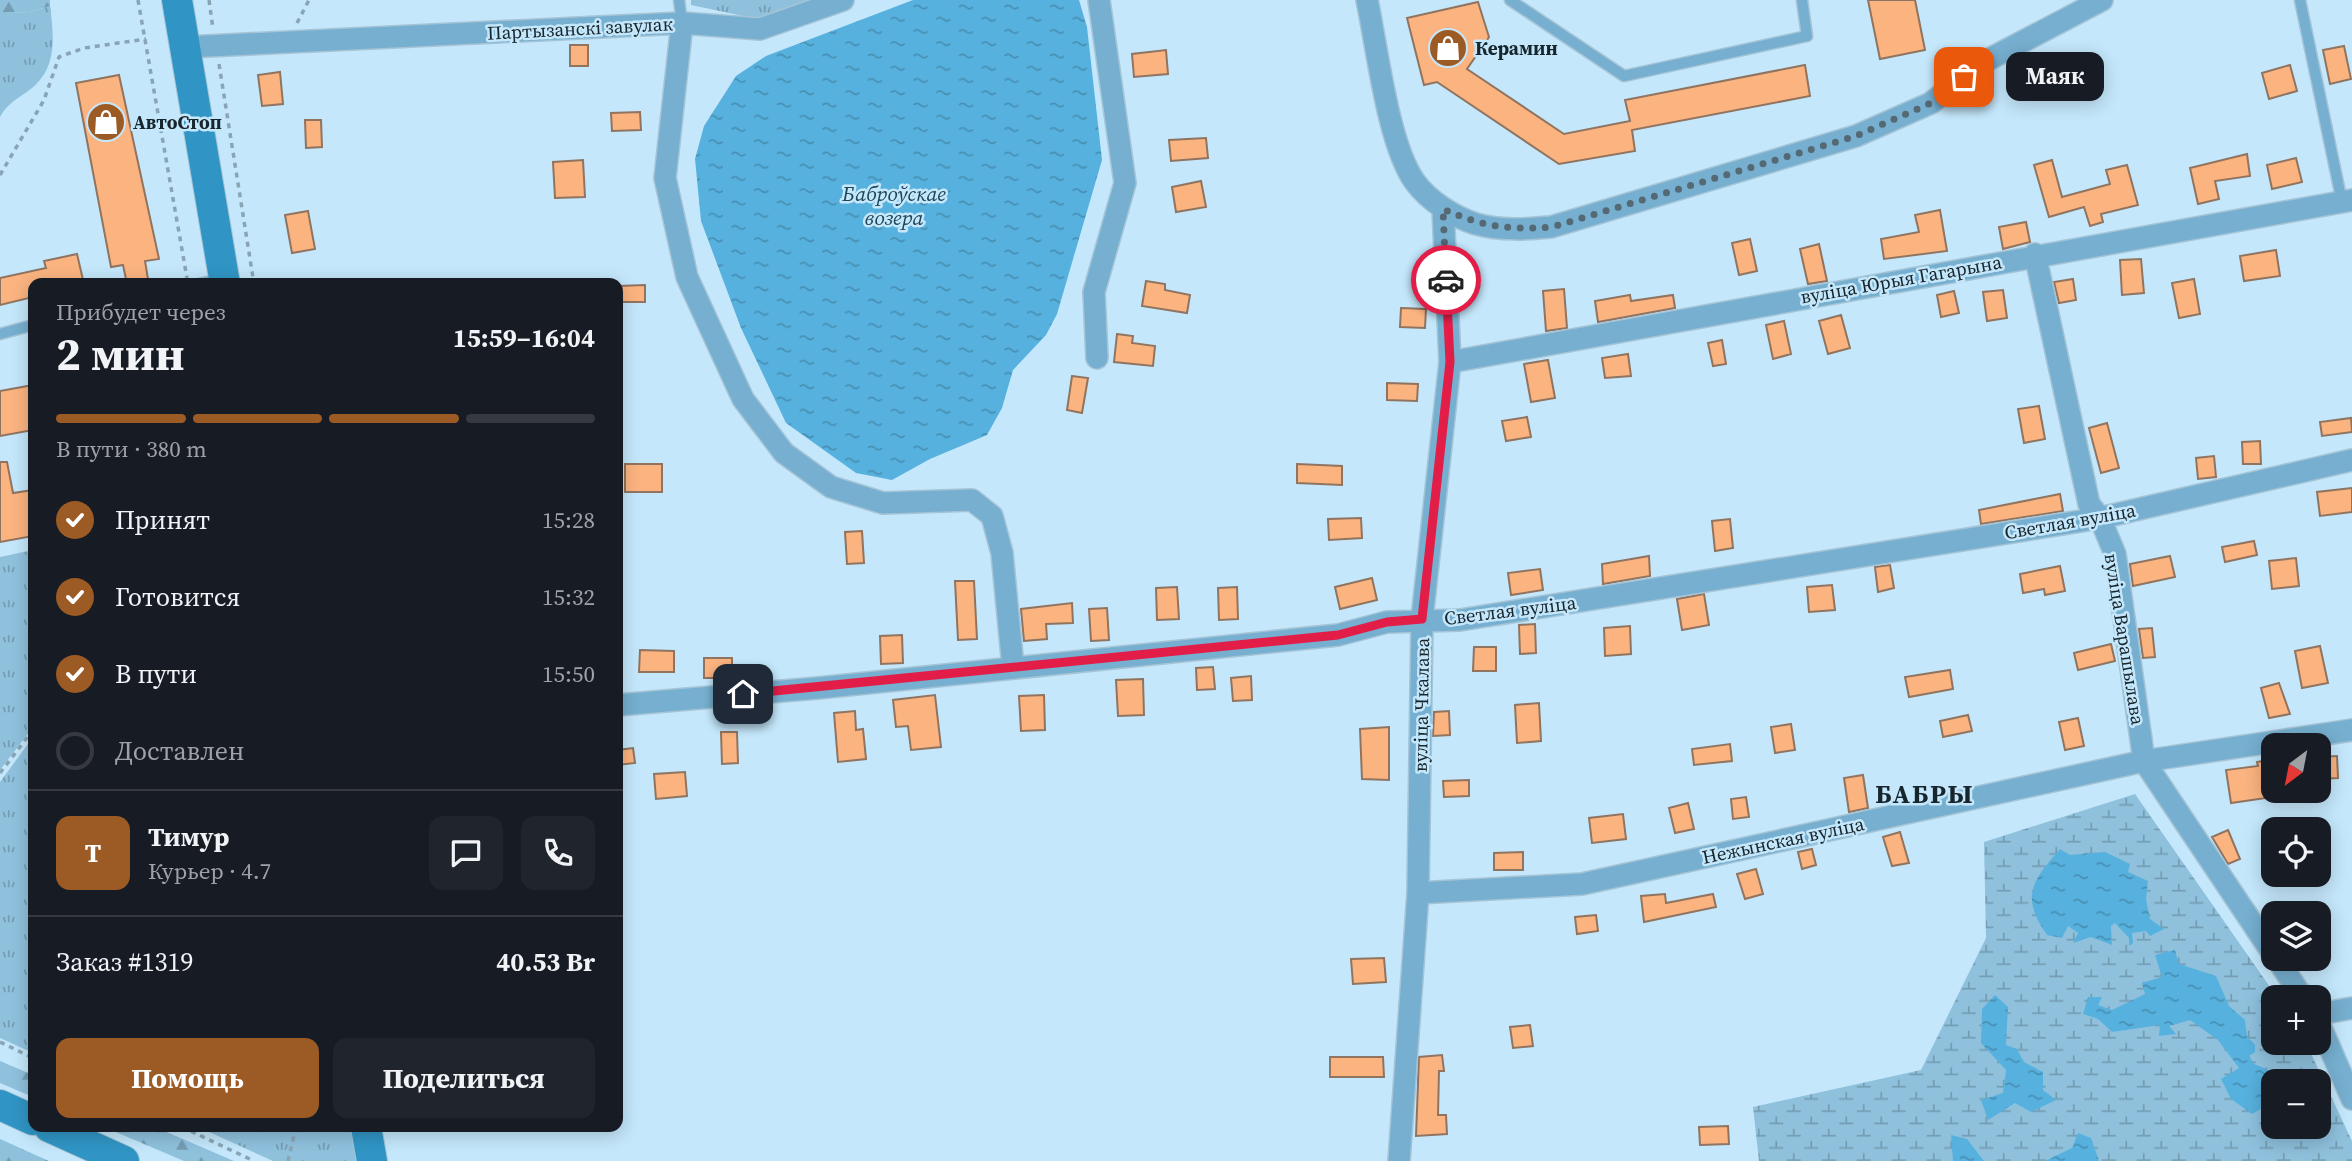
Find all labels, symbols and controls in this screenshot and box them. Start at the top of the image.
street label: Партызанскі завулак [487,10,674,46]
shop icon: Керамин [1427,27,1469,69]
place label: Керамин [1475,35,1558,61]
pin [1934,47,1994,107]
callout: Маяк [2006,52,2104,102]
icon: bag [1945,58,1983,96]
text: Маяк [2026,60,2085,92]
shop icon: АвтоСтоп [85,101,127,143]
place label: АвтоСтоп [133,109,222,135]
water label: Баброўскае возера [841,179,946,232]
courier [1411,245,1481,315]
street label: вуліца Юрыя Гагарына [1798,248,2004,310]
icon: car [1427,261,1465,299]
text: Прибудет через [56,296,226,328]
text: 15:59–16:04 [453,320,595,356]
text: 2 мин [56,322,185,385]
text: В пути · 380 m [56,433,207,465]
street label: Светлая вуліца [2002,497,2138,545]
icon: check [56,501,94,539]
text: Принят [115,502,210,538]
text: 15:28 [542,504,595,536]
street label: вуліца Варашылава [2099,551,2151,727]
icon: check [56,578,94,616]
text: Готовится [115,579,240,615]
text: 15:32 [542,581,595,613]
street label: Светлая вуліца [1443,589,1578,631]
street label: вуліца Чкалава [1407,637,1435,772]
icon: check [56,655,94,693]
text: В пути [115,656,197,692]
text: 15:50 [542,658,595,690]
pin [713,664,773,724]
icon: home [724,675,762,713]
text: Доставлен [115,733,244,769]
north arrow [2261,733,2331,803]
map controls [2261,733,2331,1139]
district label: БАБРЫ [1875,776,1975,812]
street label: Нежынская вуліца [1700,810,1867,870]
button: chat [429,816,503,890]
button: phone [521,816,595,890]
button: locate [2261,817,2331,887]
text: Тимур [148,819,229,855]
text: Т [85,835,101,871]
text: Курьер · 4.7 [148,855,271,887]
button: layers [2261,901,2331,971]
text: Заказ #1319 [56,944,194,980]
text: 40.53 Br [496,944,595,980]
button: + [2261,985,2331,1055]
button: Помощь [56,1038,319,1118]
button: Поделиться [333,1038,595,1118]
button: − [2261,1069,2331,1139]

